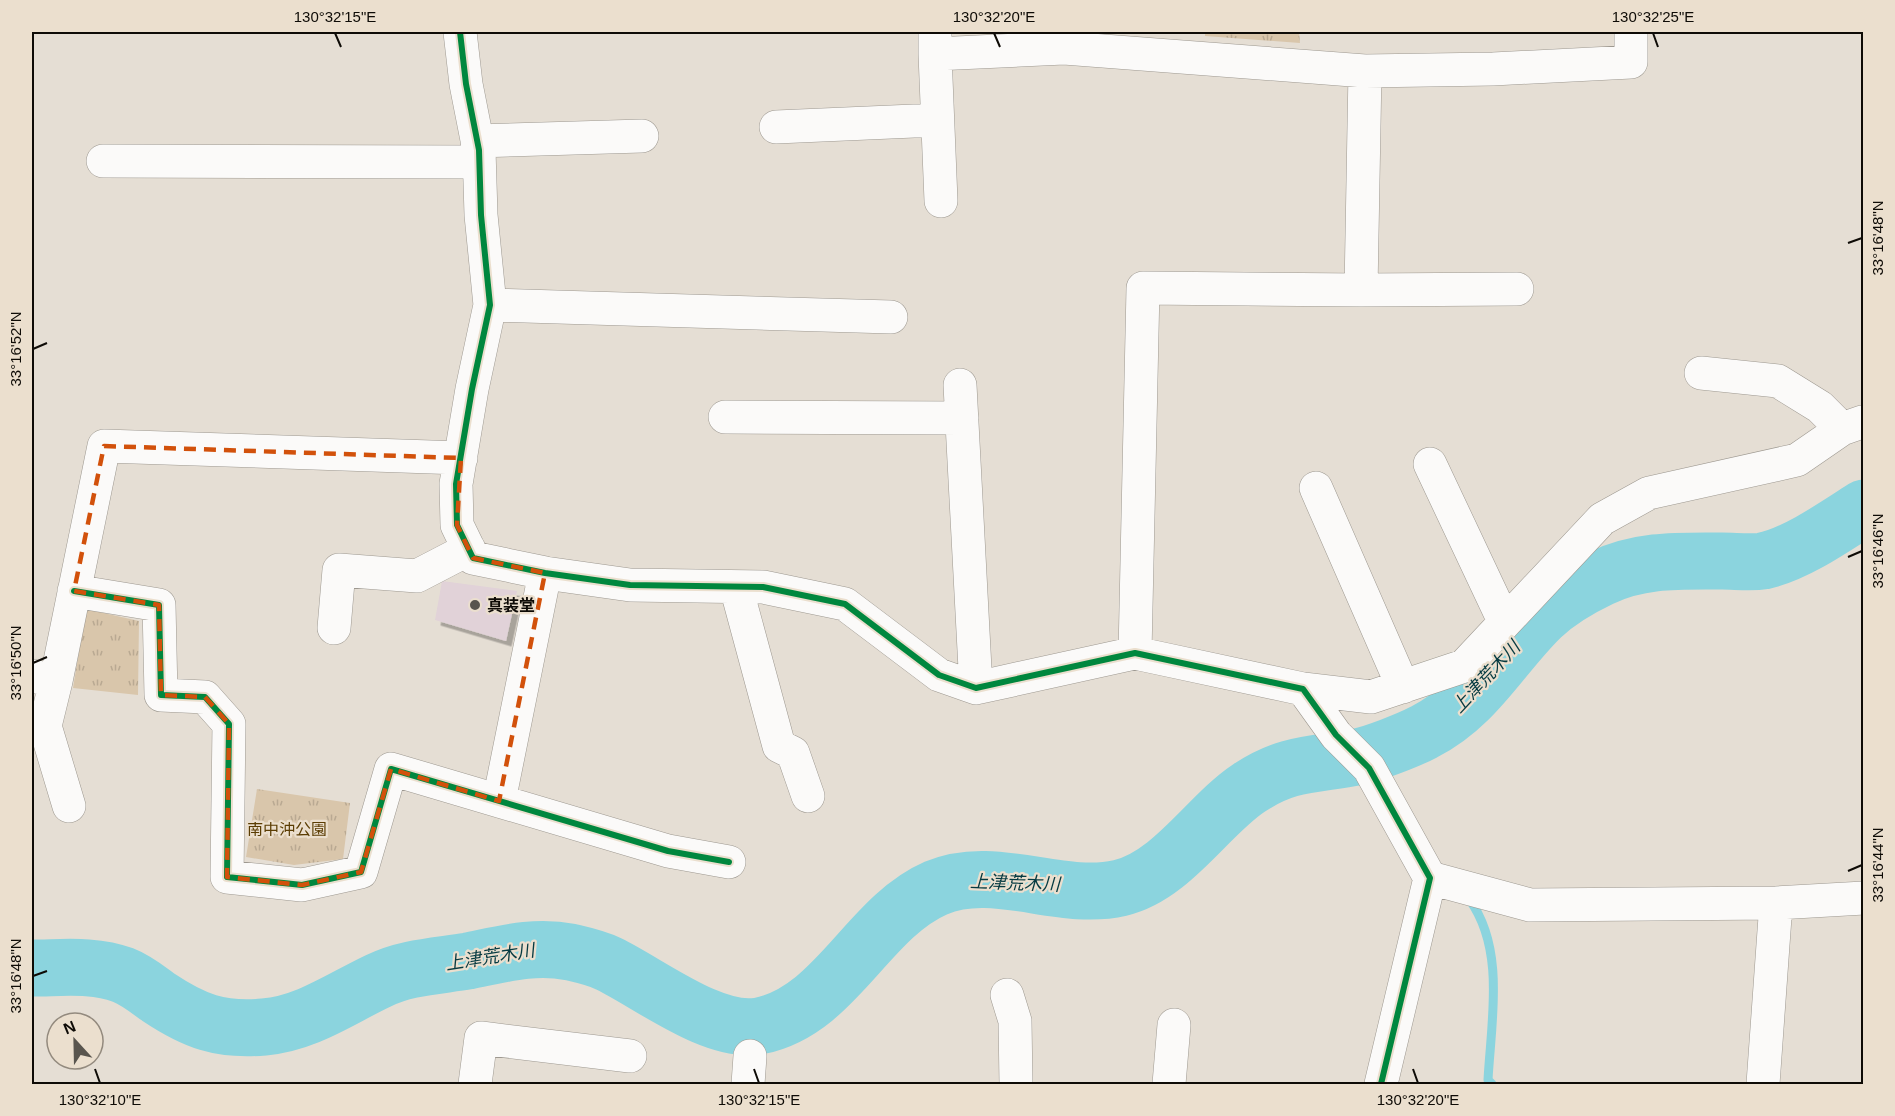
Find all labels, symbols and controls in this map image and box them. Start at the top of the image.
text: 130°32'15"E [294,8,376,25]
text: 130°32'20"E [953,8,1035,25]
text: 130°32'25"E [1612,8,1694,25]
text: 33°16'48"N [1869,200,1886,276]
text: 33°16'52"N [7,311,24,387]
text: 33°16'46"N [1869,513,1886,589]
place label: 真装堂 [487,597,535,614]
marker: 真装堂 [468,598,482,612]
text: 33°16'50"N [7,625,24,701]
water label: 上津荒木川 [1448,636,1525,717]
park label: 南中沖公園 [247,821,327,838]
text: 33°16'44"N [1869,827,1886,903]
water label: 上津荒木川 [970,871,1062,895]
text: 33°16'48"N [7,938,24,1014]
water label: 上津荒木川 [444,940,538,974]
north arrow [45,1011,105,1071]
text: N [61,1018,78,1038]
text: 130°32'10"E [59,1091,141,1108]
text: 130°32'15"E [718,1091,800,1108]
text: 130°32'20"E [1377,1091,1459,1108]

